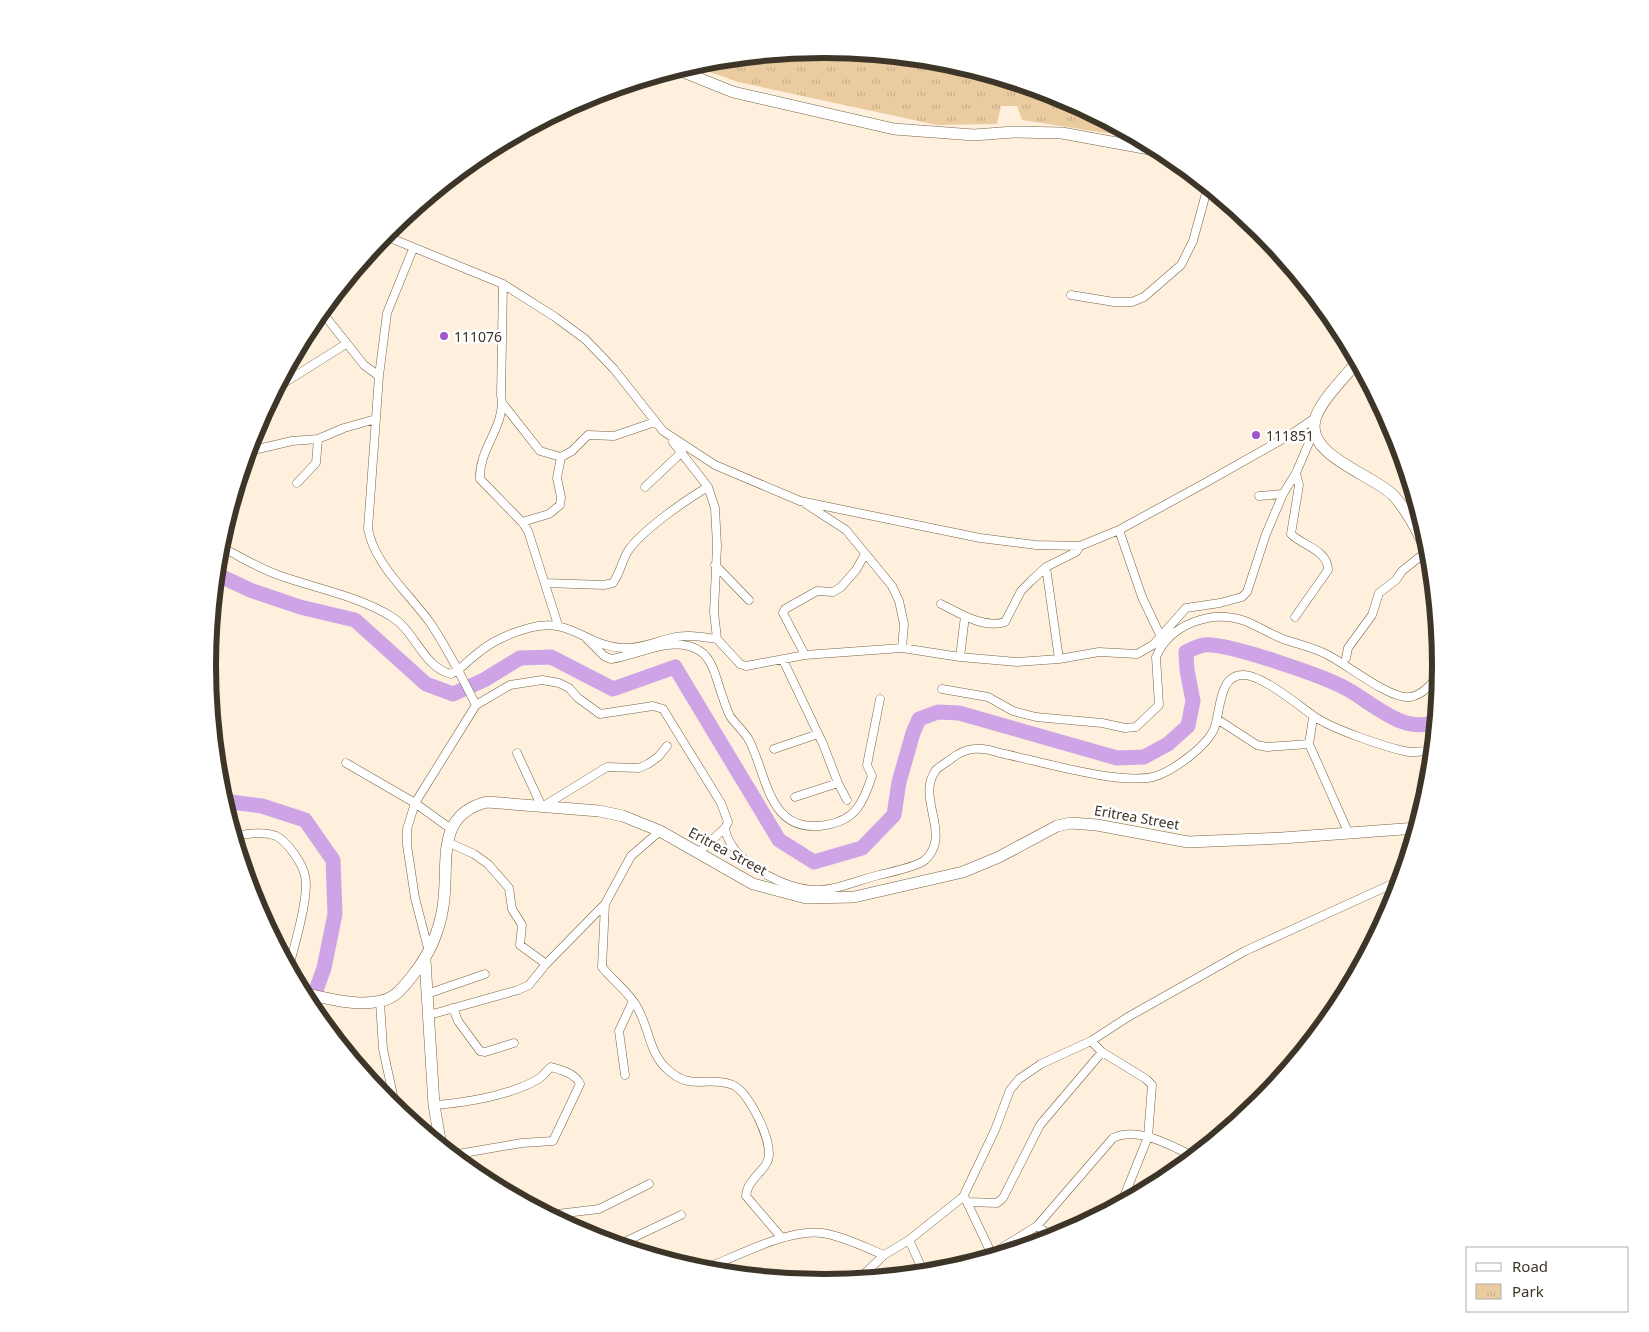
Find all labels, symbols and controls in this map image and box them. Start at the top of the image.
place label: 111076 [454,327,502,346]
marker: 111076 [438,330,450,342]
place label: 111851 [1266,426,1314,445]
marker: 111851 [1250,429,1262,441]
street label: Eritrea Street [1093,800,1181,834]
street label: Eritrea Street [685,822,771,880]
legend [1466,1247,1629,1312]
text: Road [1512,1256,1548,1276]
text: Park [1512,1281,1544,1301]

